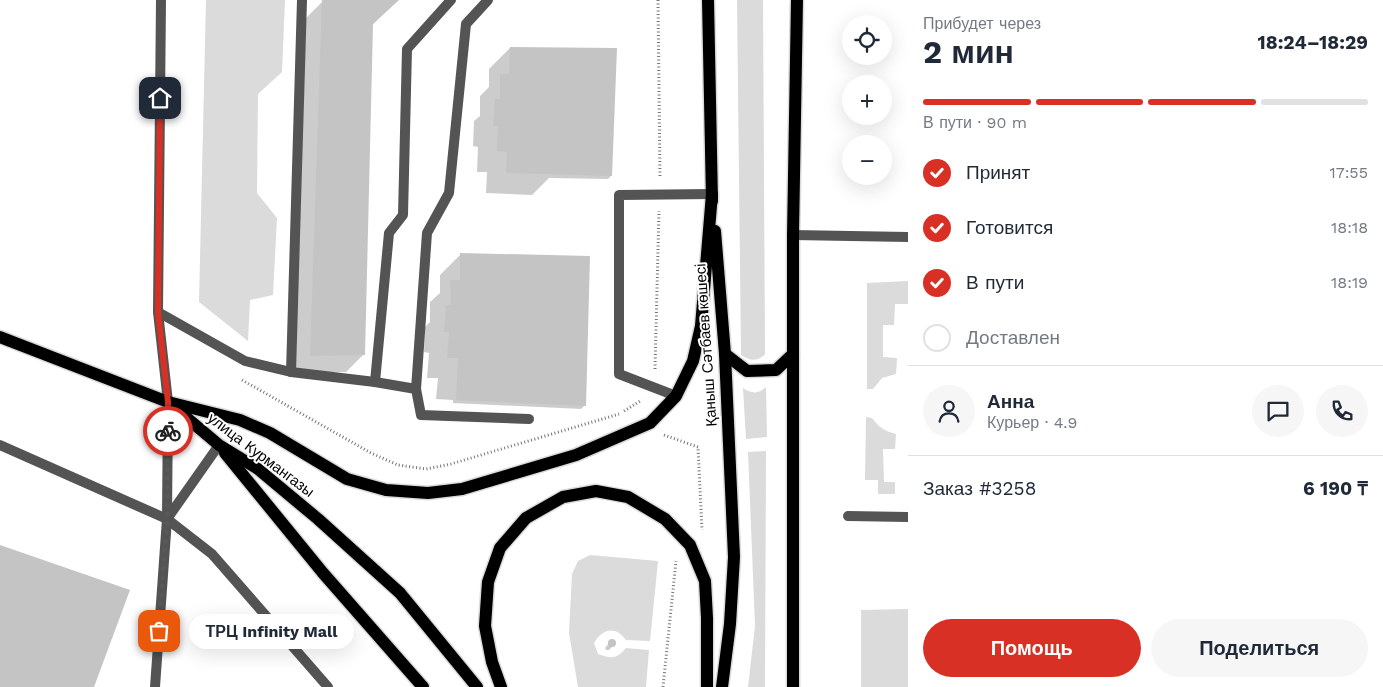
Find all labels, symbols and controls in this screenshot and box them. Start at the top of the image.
text: Прибудет через [923,14,1041,33]
map controls [842,15,892,185]
button: locate [842,15,892,65]
text: 18:24–18:29 [1258,31,1368,54]
text: 2 мин [923,33,1014,71]
button: + [842,75,892,125]
pin [139,77,181,119]
icon: home [146,84,174,112]
text: В пути · 90 m [923,113,1027,132]
button: − [842,135,892,185]
icon: check [923,159,951,187]
text: Принят [966,161,1030,184]
text: 17:55 [1329,163,1368,182]
icon: check [923,214,951,242]
text: Готовится [966,216,1053,239]
text: 18:18 [1331,218,1368,237]
street label: Қаныш Сәтбаев көшесі [691,263,721,427]
icon: check [923,269,951,297]
text: В пути [966,271,1024,294]
text: 18:19 [1331,273,1368,292]
text: Доставлен [966,326,1060,349]
button: person [923,385,975,437]
button: chat [1252,385,1304,437]
button: phone [1316,385,1368,437]
text: Анна [987,390,1034,413]
courier [143,406,193,456]
street label: улица Курмангазы [204,409,318,501]
text: Курьер · 4.9 [987,413,1077,432]
icon: bike [154,417,182,445]
text: Заказ #3258 [923,477,1036,500]
text: 6 190 ₸ [1303,477,1368,500]
pin [138,610,180,652]
callout: ТРЦ Infinity Mall [189,614,354,648]
icon: bag [145,617,173,645]
button: Помощь [923,619,1141,677]
button: Поделиться [1151,619,1368,677]
text: ТРЦ Infinity Mall [206,622,338,641]

